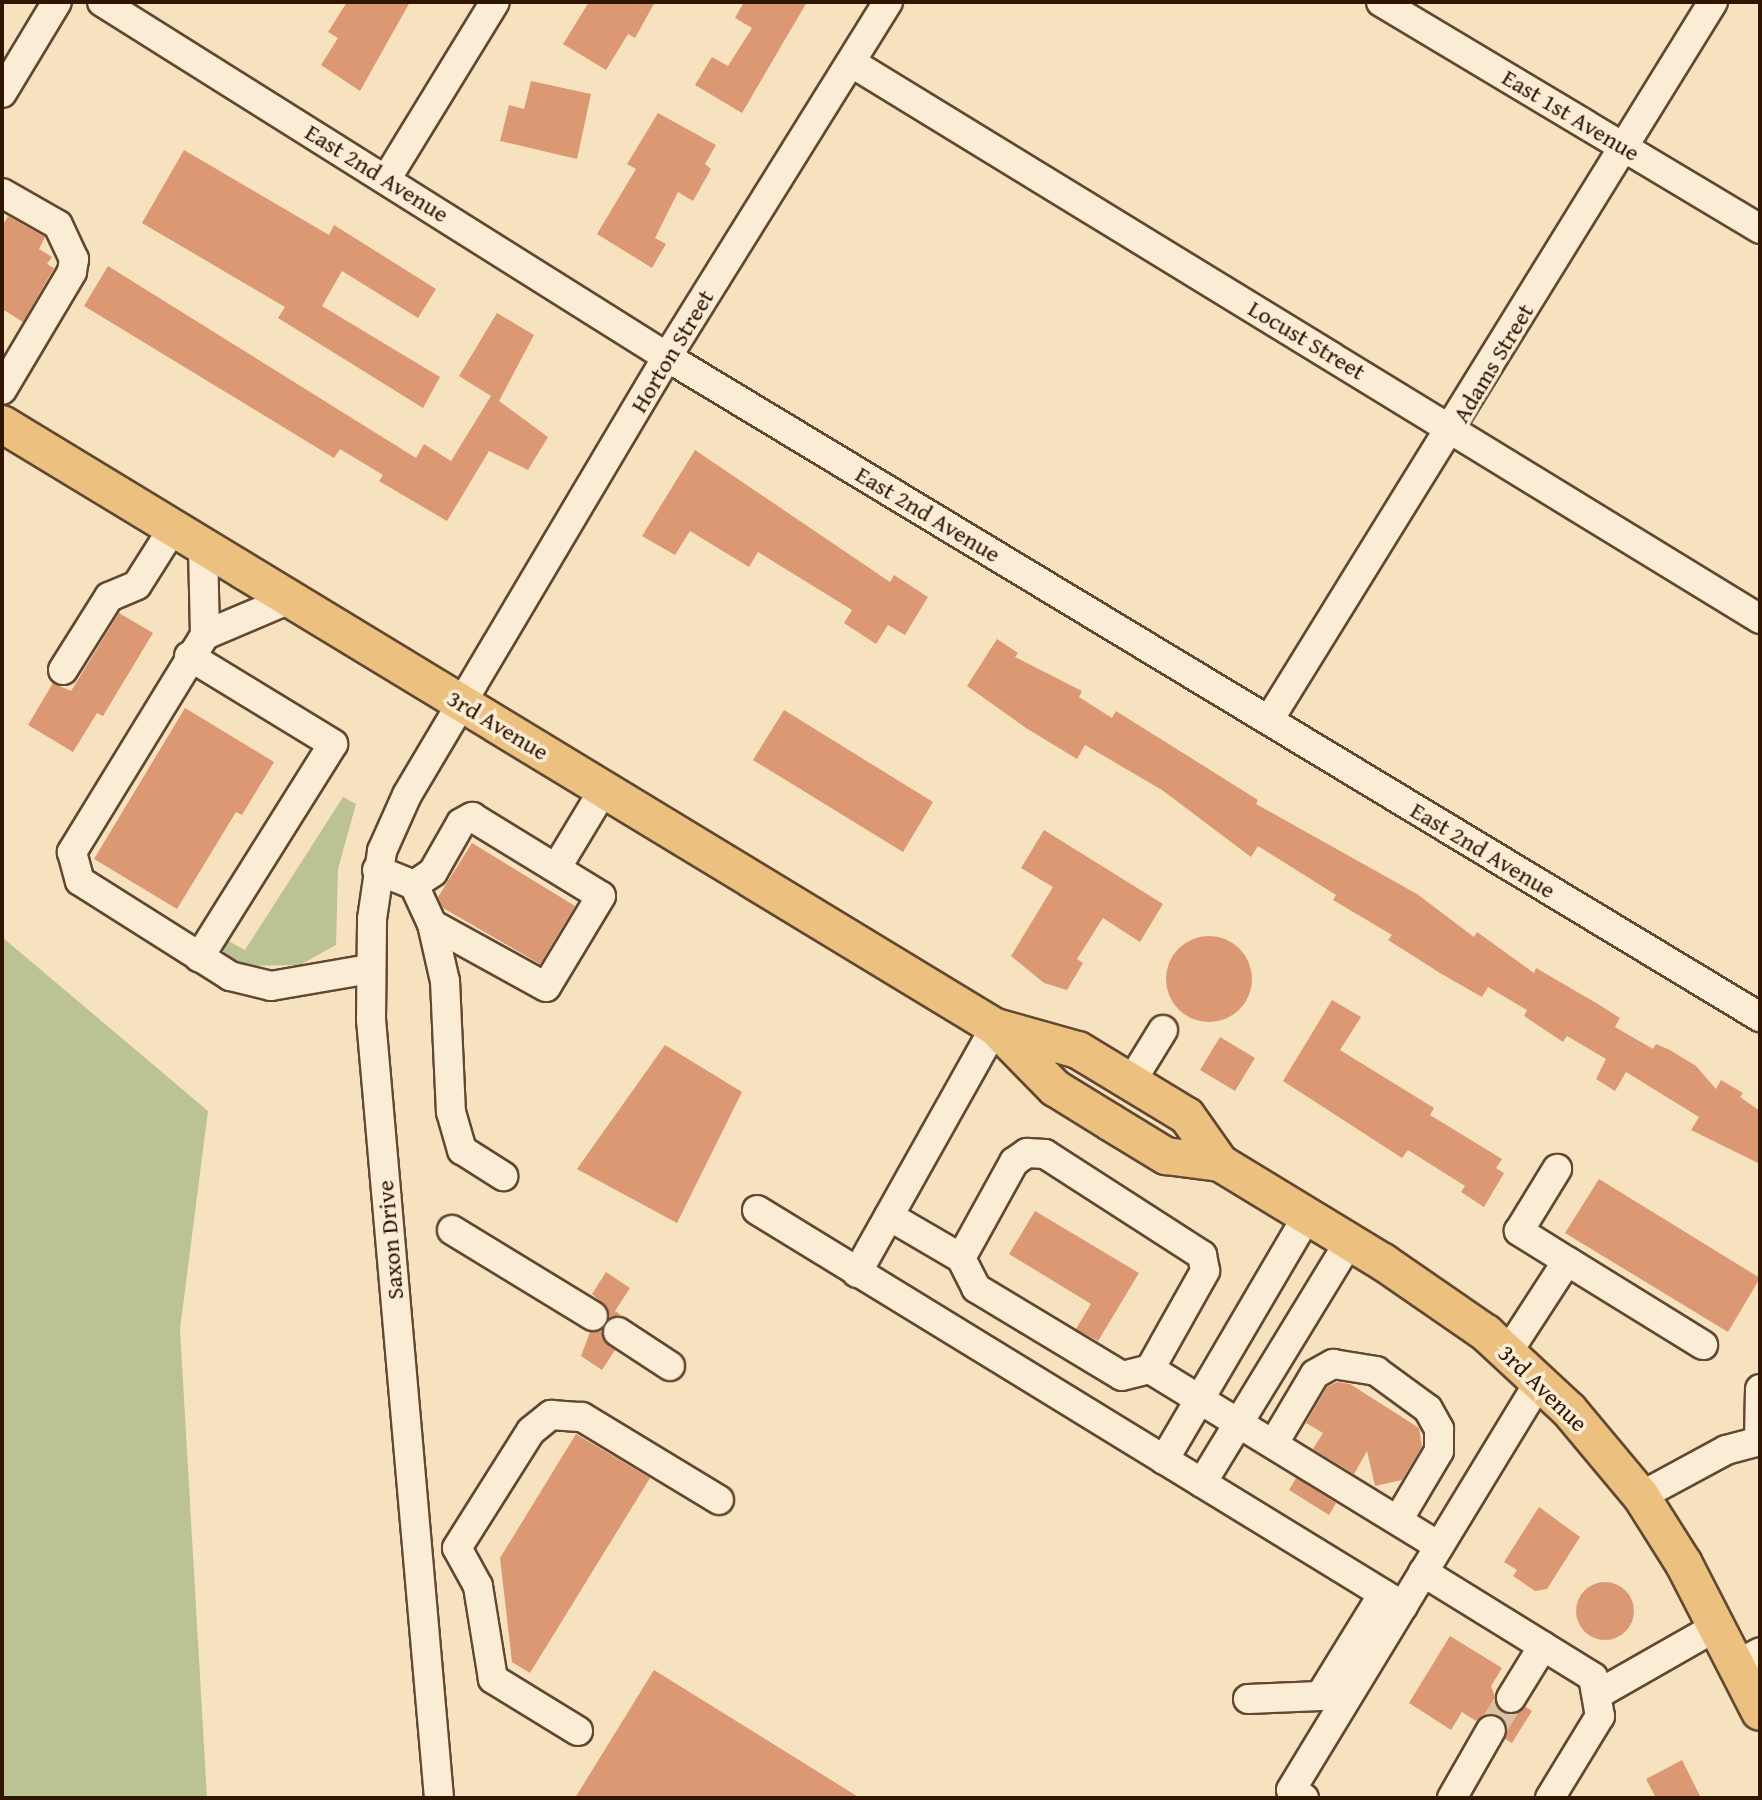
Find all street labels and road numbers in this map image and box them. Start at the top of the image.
street label: East 1st Avenue [1497,63,1645,167]
street label: East 2nd Avenue [300,117,454,229]
street label: Horton Street [624,284,720,418]
street label: Locust Street [1243,294,1371,386]
street label: Adams Street [1446,298,1540,428]
street label: East 2nd Avenue [850,460,1006,568]
street label: 3rd Avenue [442,684,554,766]
street label: East 2nd Avenue [1405,796,1561,904]
street label: Saxon Drive [370,1179,410,1301]
street label: 3rd Avenue [1492,1338,1594,1438]

